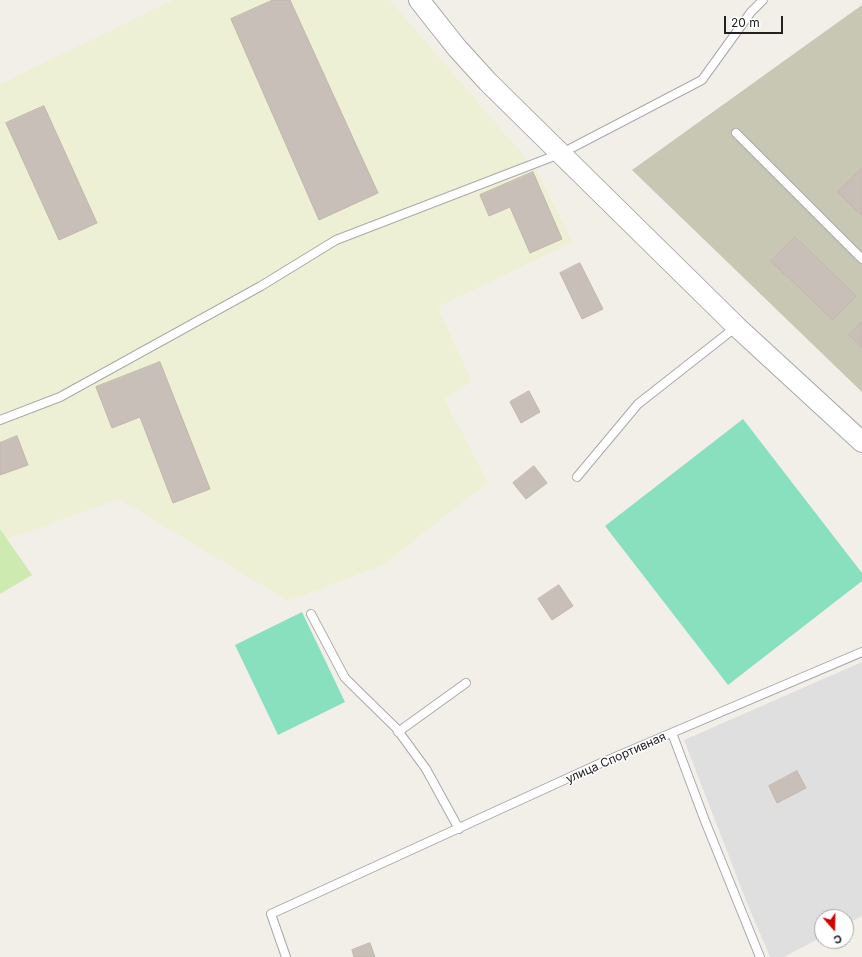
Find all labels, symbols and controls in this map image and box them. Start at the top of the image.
scale bar [726,8,785,34]
text: 20 m [731,15,760,30]
street label: улица Спортивная [564,729,668,787]
north arrow [814,909,854,949]
text: С [832,931,844,947]

